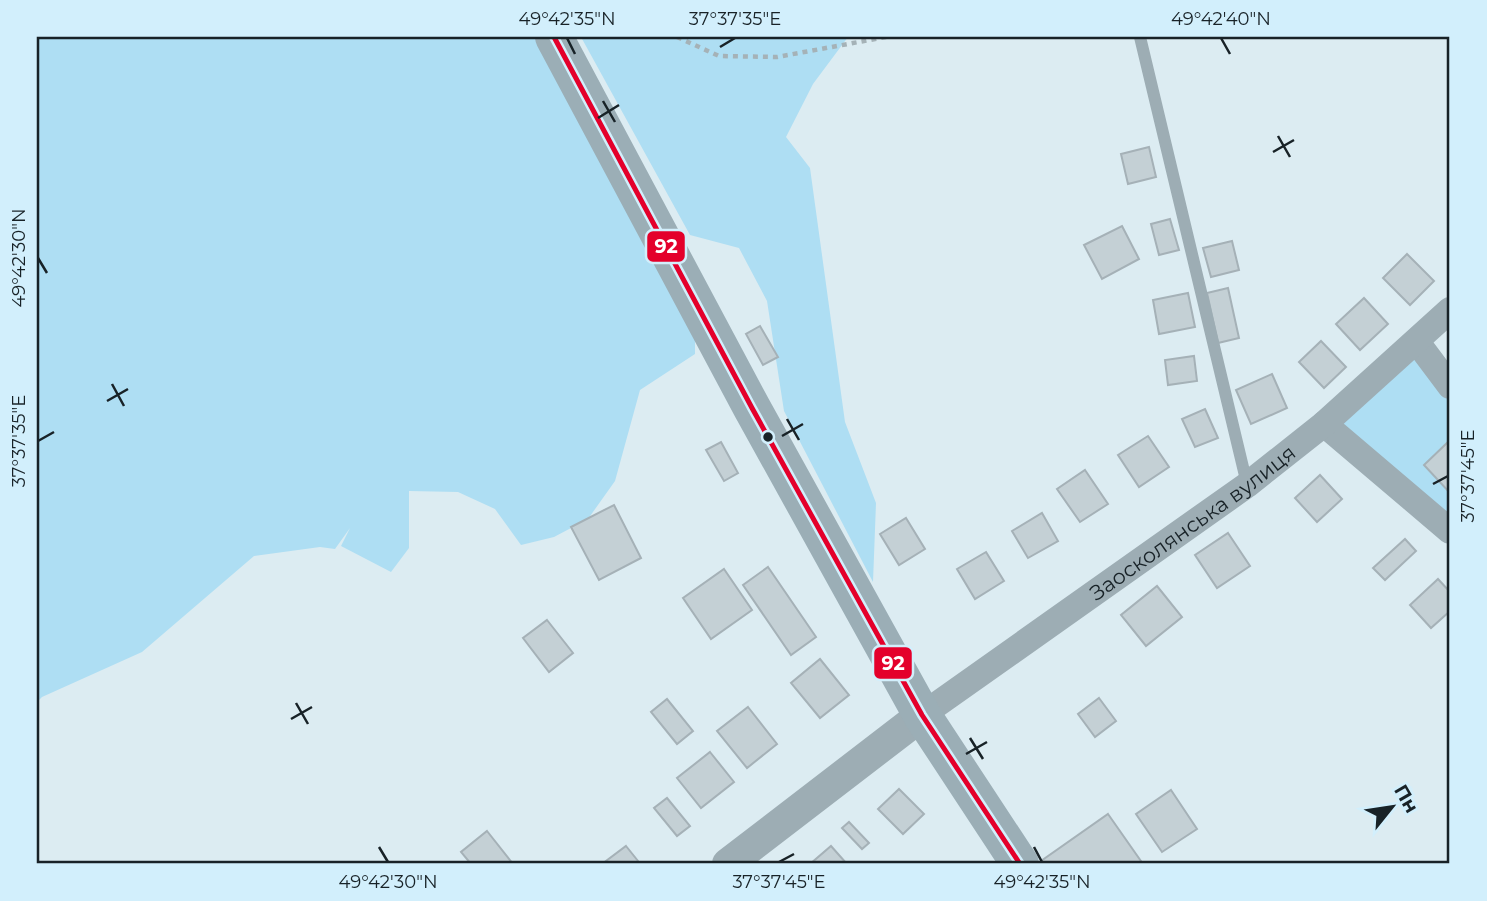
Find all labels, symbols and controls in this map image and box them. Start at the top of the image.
text: 49°42'35"N [518,8,616,30]
text: 37°37'35"E [689,8,781,30]
text: 49°42'40"N [1171,8,1271,30]
text: 49°42'30"N [8,208,30,308]
line badge: 92 [646,230,686,263]
text: 92 [654,235,678,258]
text: 37°37'35"E [8,395,30,487]
text: 37°37'45"E [1457,429,1479,523]
unlabelled marker [761,430,775,444]
street label: Заосколянська вулиця [1085,439,1300,605]
line badge: 92 [873,646,913,680]
text: 92 [881,652,905,675]
north arrow [1358,772,1428,842]
text: Пн [1389,781,1423,817]
text: 49°42'30"N [338,871,438,893]
text: 37°37'45"E [732,871,826,893]
text: 49°42'35"N [993,871,1091,893]

